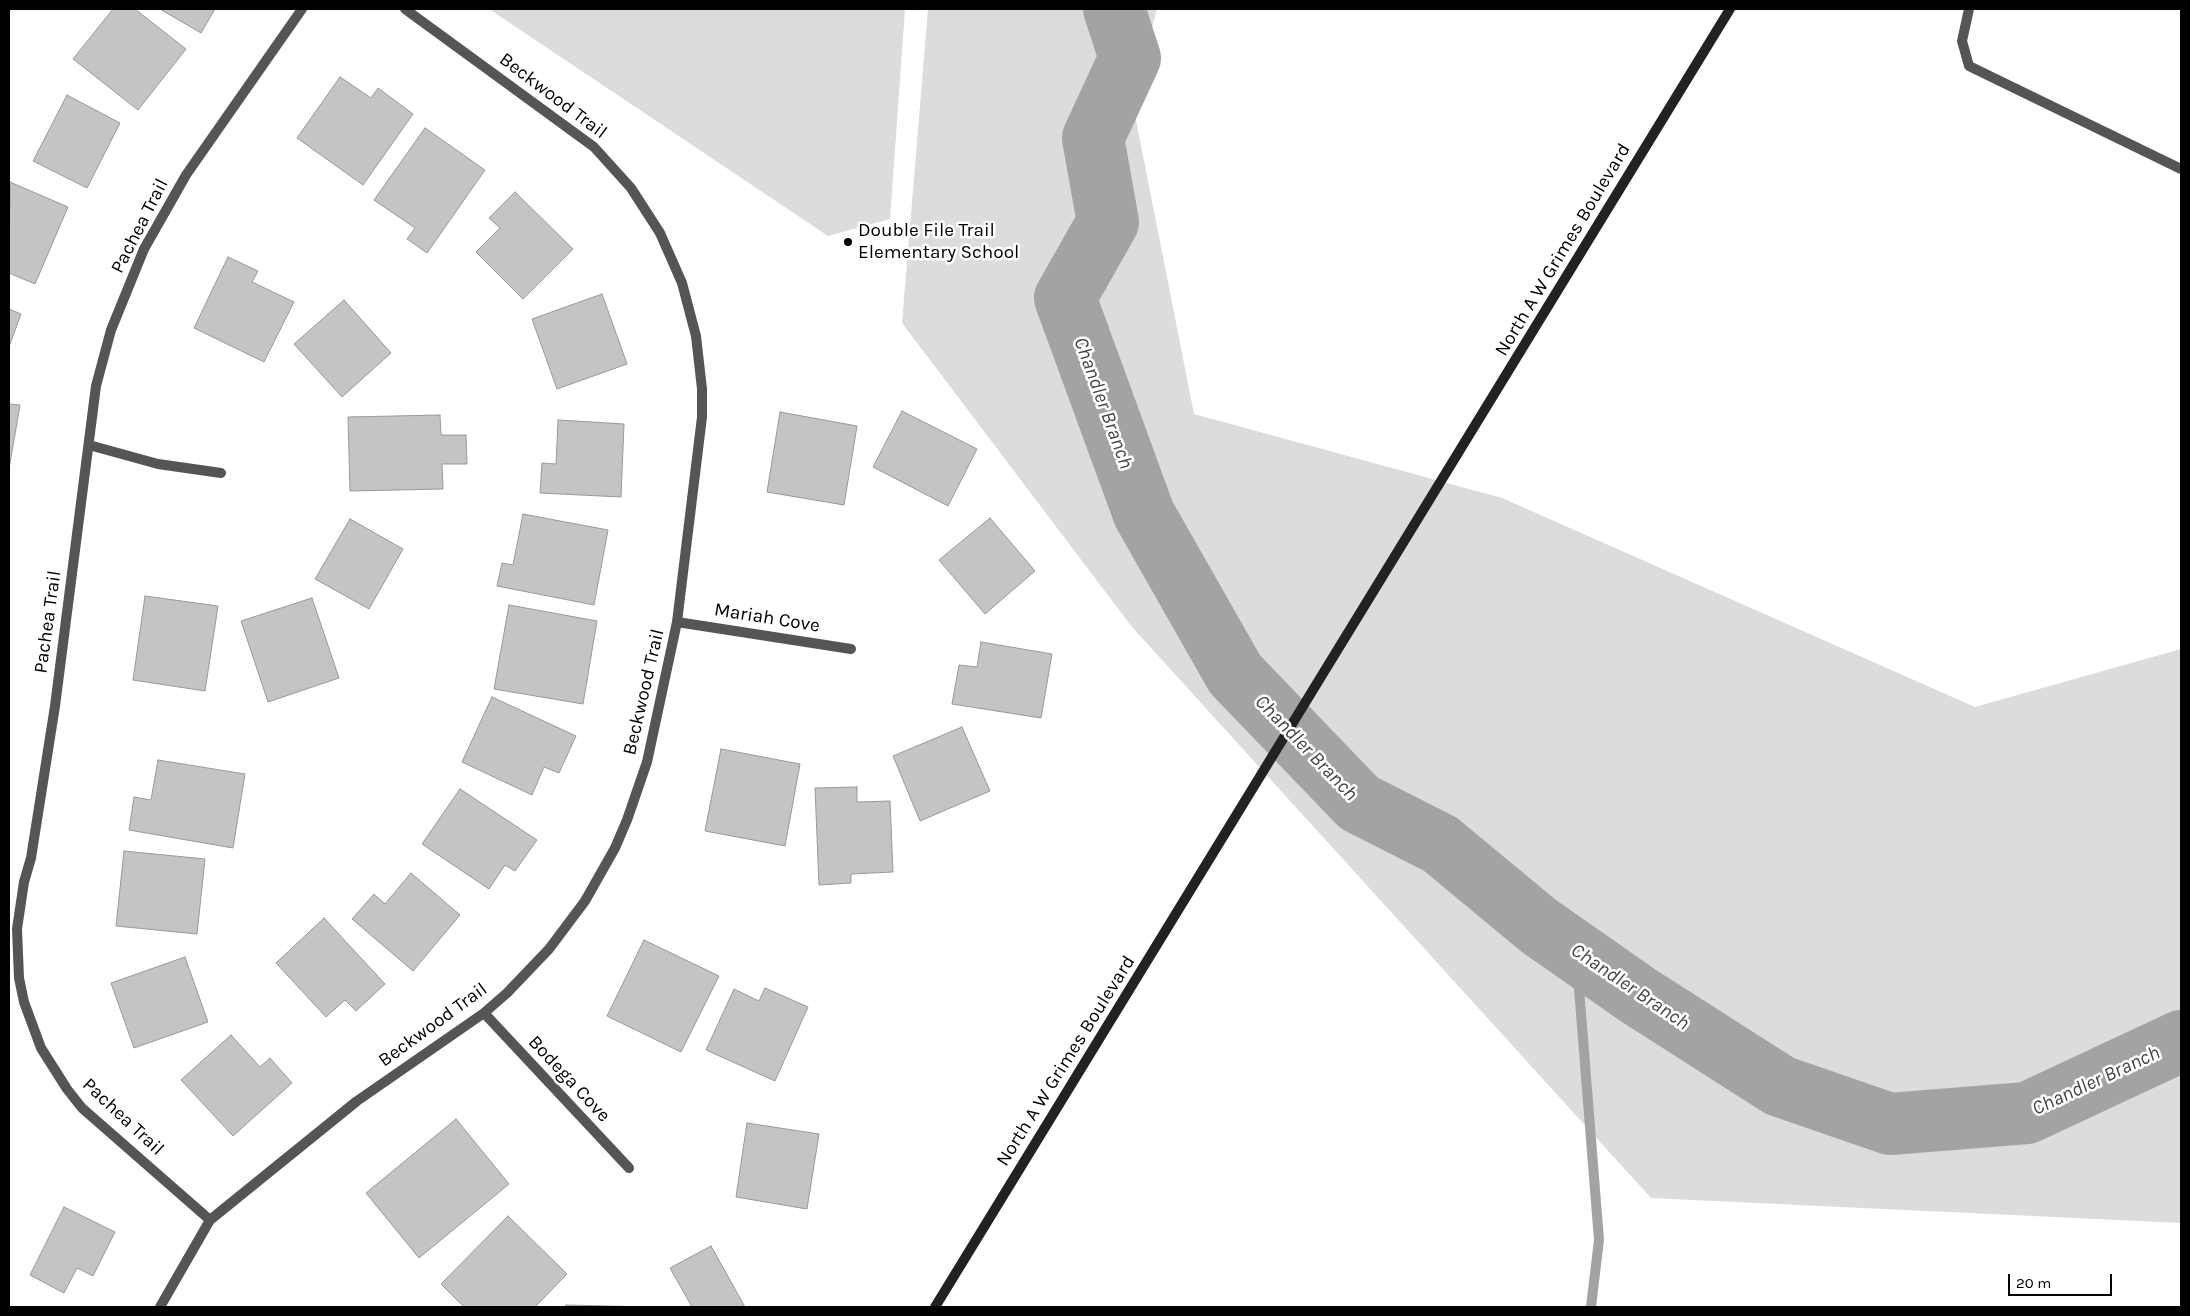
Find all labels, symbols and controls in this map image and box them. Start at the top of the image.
street label: Beckwood Trail [495,48,611,144]
street label: North A W Grimes Boulevard [1490,140,1636,360]
street label: Pachea Trail [106,175,174,277]
place label: Double File Trail Elementary School [858,220,1019,264]
marker: Double File Trail Elementary School [842,236,854,248]
water label: Chandler Branch [1068,334,1138,472]
street label: Pachea Trail [30,569,66,675]
street label: Mariah Cove [712,598,822,638]
street label: Beckwood Trail [618,627,670,757]
water label: Chandler Branch [1249,690,1363,806]
water label: Chandler Branch [1566,938,1694,1036]
street label: North A W Grimes Boulevard [992,951,1140,1171]
street label: Beckwood Trail [374,978,492,1072]
street label: Bodega Cove [523,1031,615,1127]
water label: Chandler Branch [2028,1041,2164,1121]
street label: Pachea Trail [77,1073,169,1161]
scale bar [2010,1264,2114,1296]
text: 20 m [2016,1274,2051,1292]

